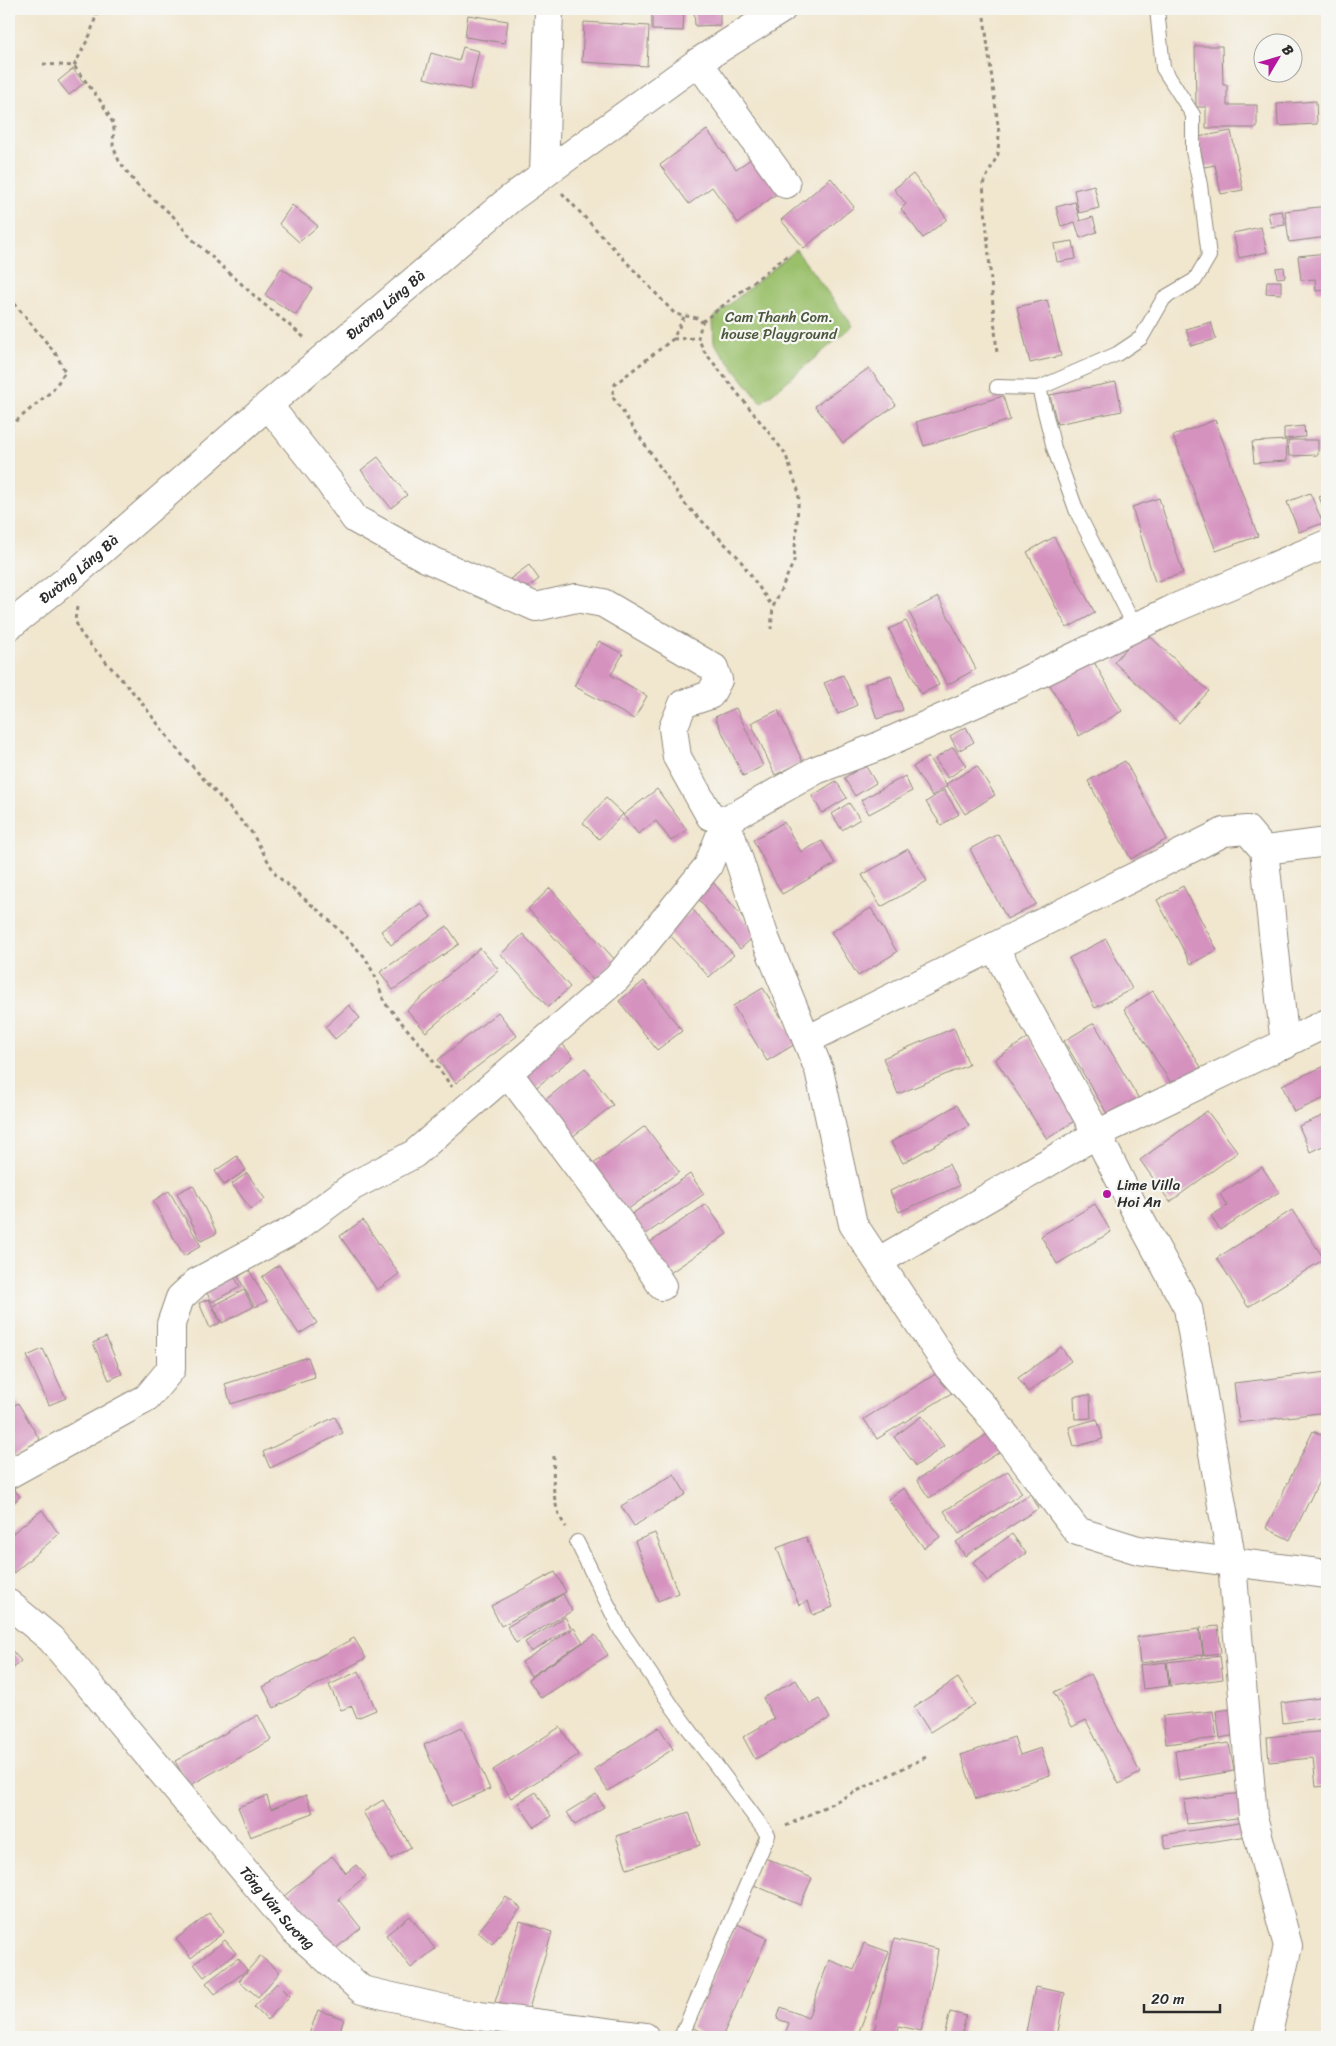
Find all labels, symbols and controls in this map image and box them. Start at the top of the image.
north arrow [1254,32,1304,82]
text: B [1275,39,1301,62]
street label: Đường Lăng Bà [340,263,432,347]
park label: Cam Thanh Com. house Playground [720,304,838,347]
street label: Đường Lăng Bà [33,527,125,611]
place label: Lime Villa Hoi An [1117,1172,1181,1215]
marker: Lime Villa Hoi An [1101,1188,1113,1200]
street label: Tống Văn Sương [233,1860,321,1956]
scale bar [1144,1981,1220,2013]
text: 20 m [1151,1986,1185,2012]

